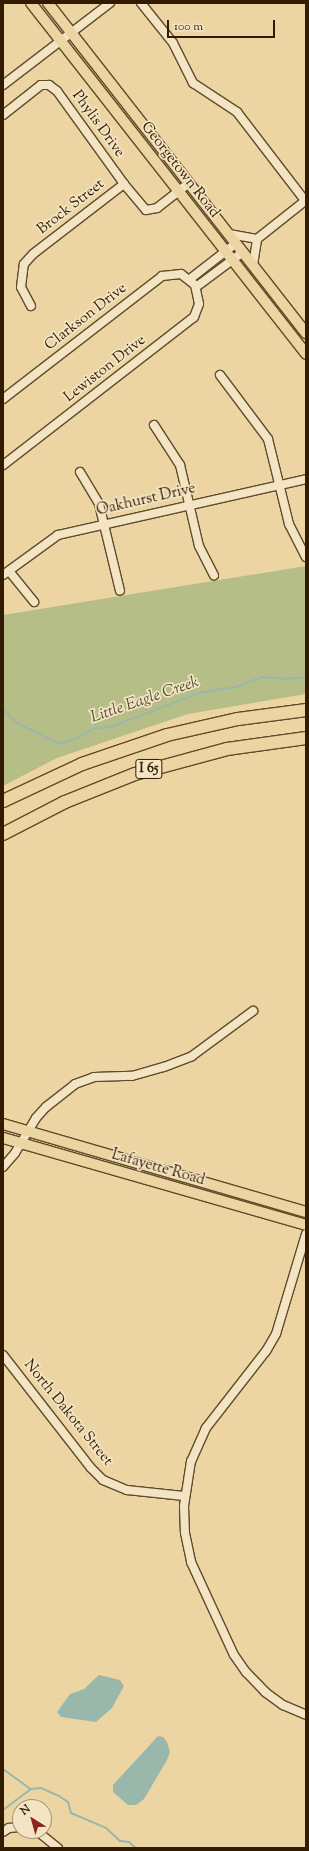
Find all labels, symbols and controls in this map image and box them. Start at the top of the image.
scale bar [169,12,277,38]
text: 100 m [174,18,203,36]
street label: Phylis Drive [68,87,128,161]
street label: Georgetown Road [137,118,223,222]
street label: Brock Street [34,175,108,239]
street label: Clarkson Drive [41,279,131,355]
street label: Lewiston Drive [61,332,149,406]
street label: Oakhurst Drive [95,480,197,520]
water label: Little Eagle Creek [89,674,201,728]
road number: I 65 [135,757,163,781]
street label: Lafayette Road [109,1146,207,1190]
street label: North Dakota Street [20,1356,116,1470]
north arrow [12,1799,52,1839]
text: N [17,1801,34,1819]

